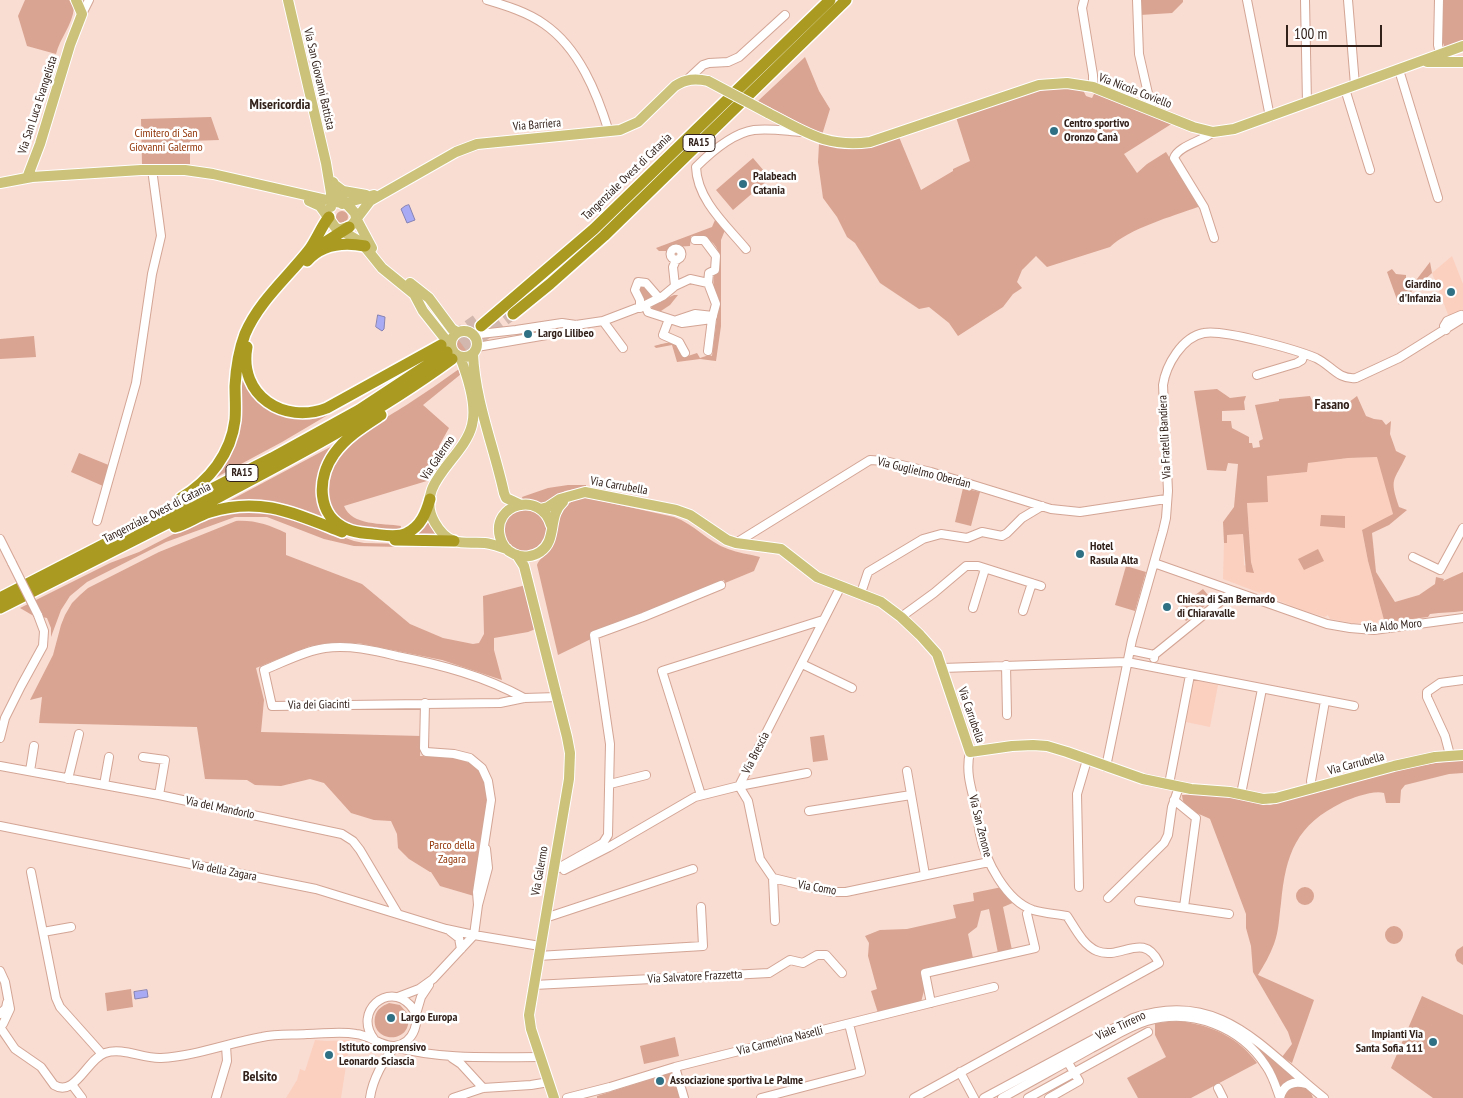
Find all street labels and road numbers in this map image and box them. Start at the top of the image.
street label: Via San Giovanni Battista [300,27,338,131]
street label: Via San Luca Evangelista [15,54,61,156]
street label: Via Nicola Coviello [1096,70,1174,112]
street label: Via Barriera [512,116,562,134]
street label: Tangenziale Ovest di Catania [579,130,675,224]
road number: RA15 [683,134,715,152]
street label: Via Fratelli Bandiera [1156,395,1174,479]
street label: Via Galermo [418,433,458,483]
street label: Via Guglielmo Oberdan [876,454,972,492]
road number: RA15 [226,464,258,482]
street label: Via Carrubella [589,474,649,498]
street label: Tangenziale Ovest di Catania [101,480,213,546]
street label: Via Aldo Moro [1363,616,1423,636]
street label: Via Carrubella [955,685,987,745]
street label: Via dei Giacinti [288,697,350,713]
street label: Via Brescia [739,730,773,776]
street label: Via Carrubella [1326,750,1386,778]
street label: Via San Zenone [965,793,995,859]
street label: Via del Mandorlo [184,794,256,822]
street label: Via Galermo [529,845,551,897]
street label: Via della Zagara [190,858,258,884]
street label: Via Como [797,878,837,898]
street label: Via Salvatore Frazzetta [647,967,743,987]
street label: Viale Tirreno [1094,1008,1148,1044]
street label: Via Carmelina Naselli [735,1023,825,1059]

